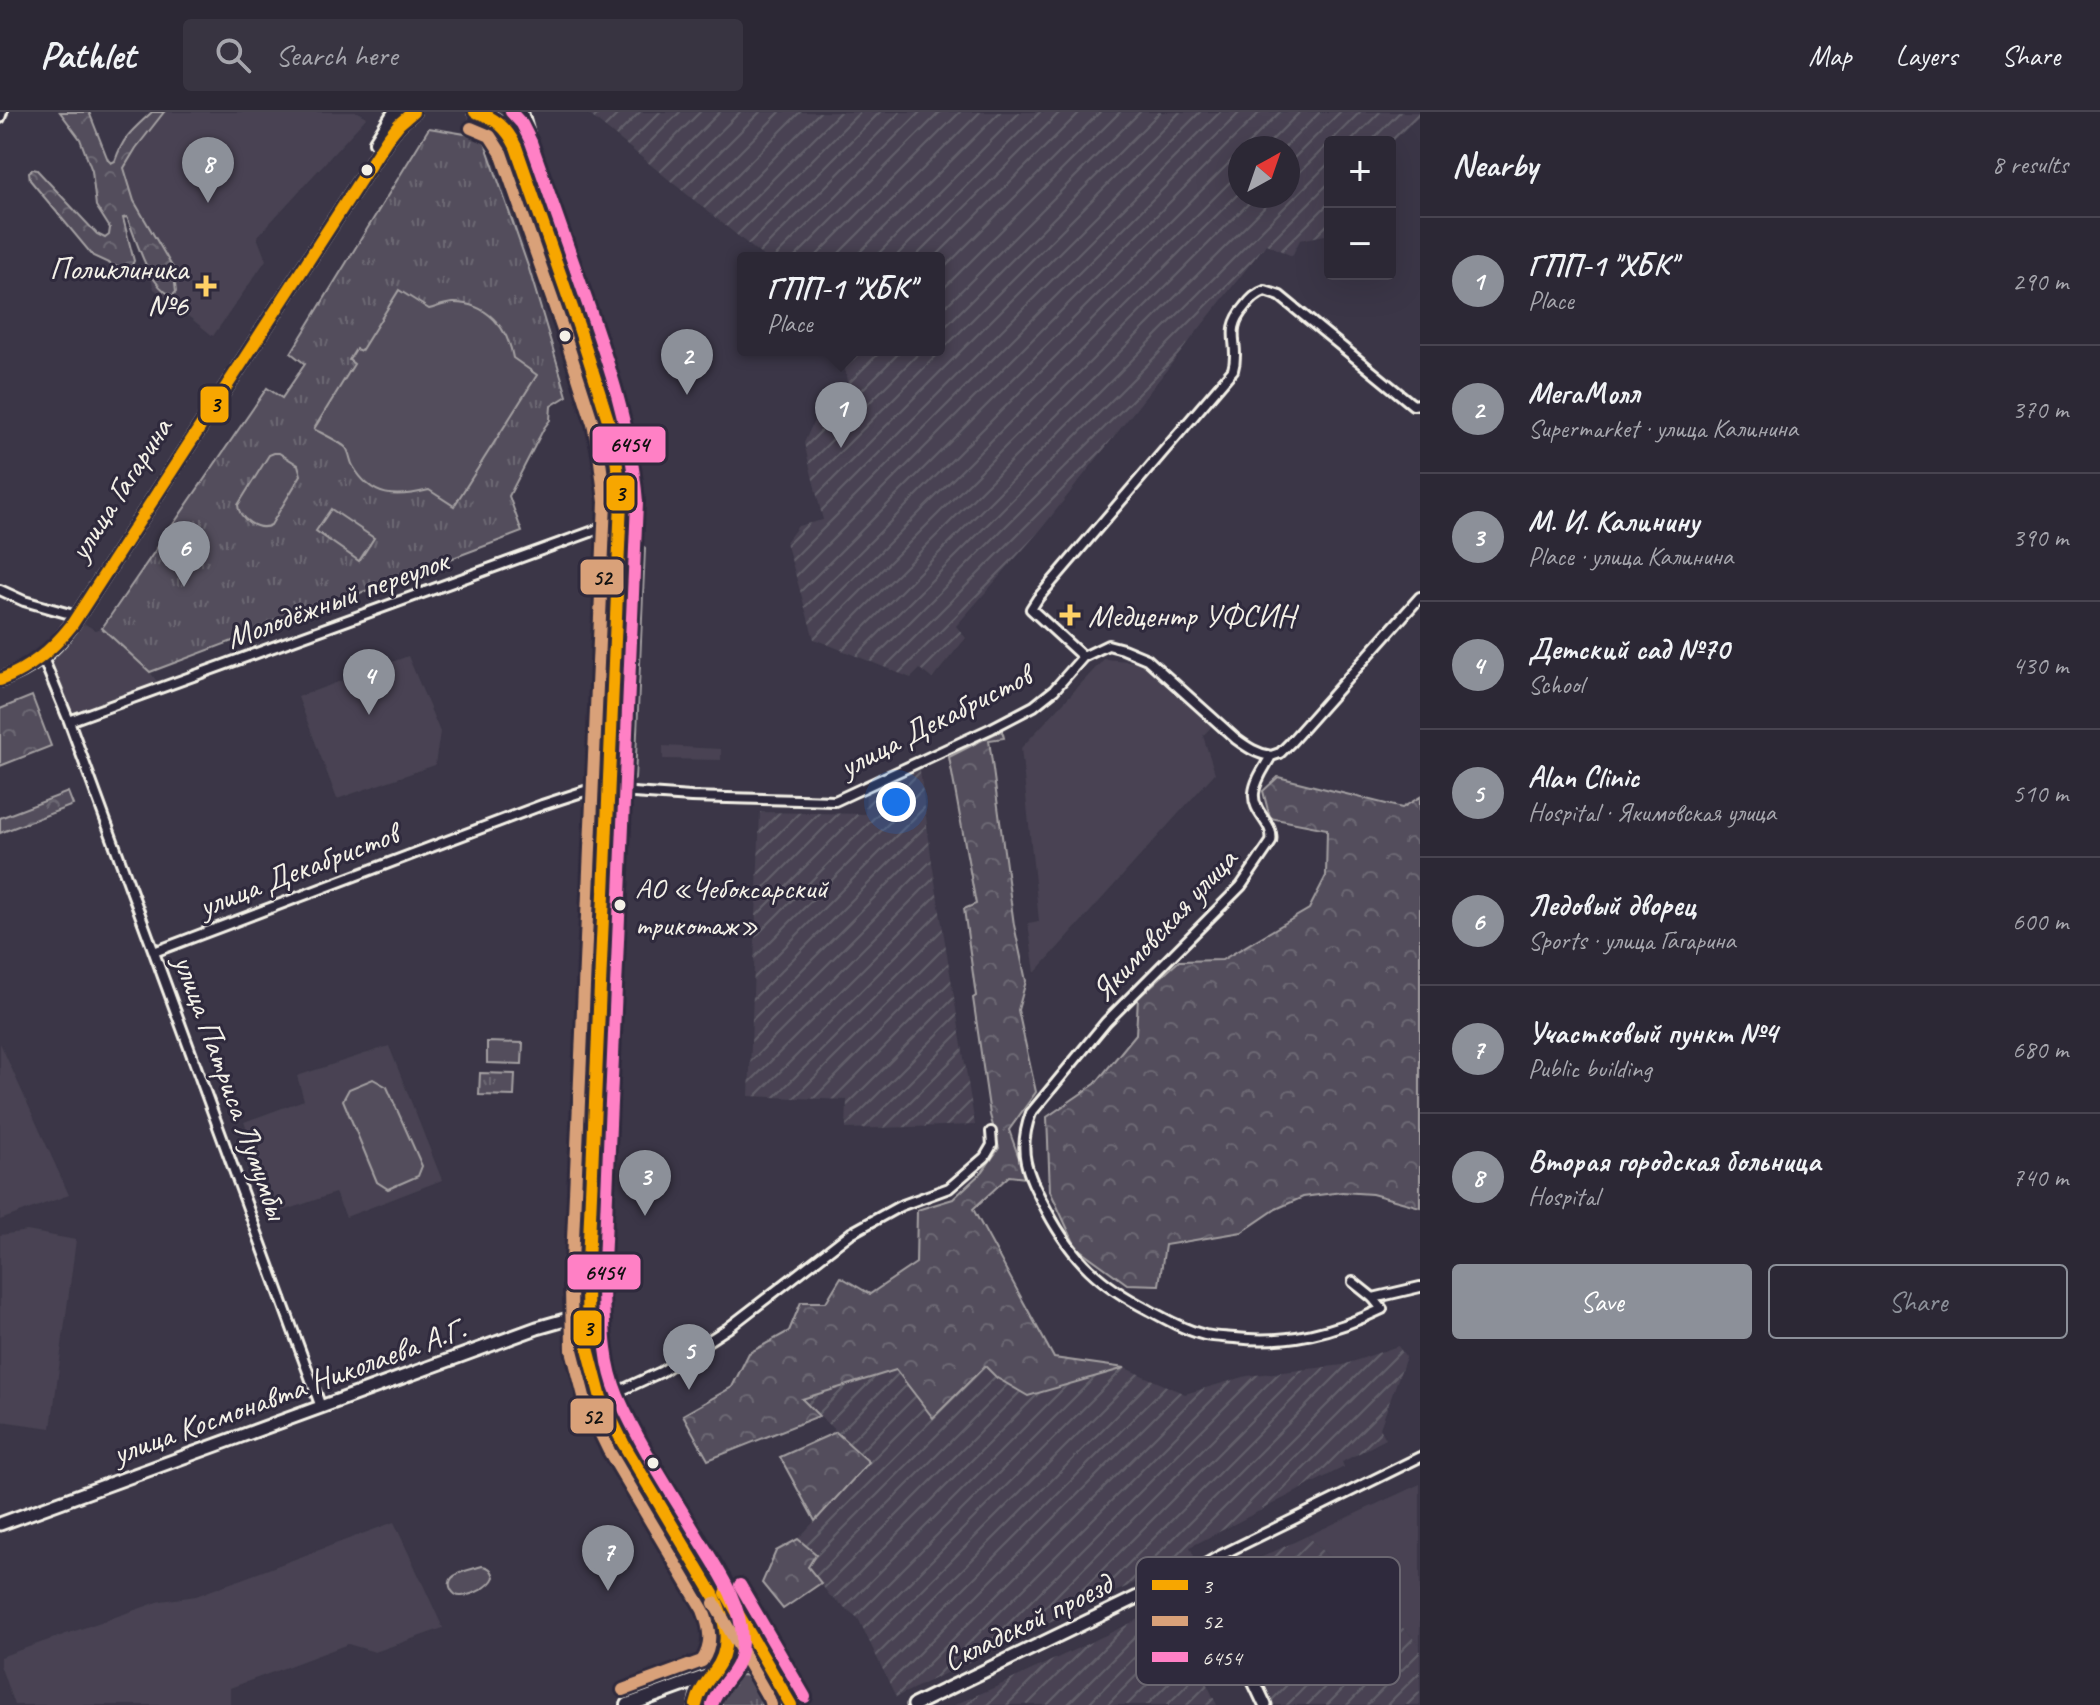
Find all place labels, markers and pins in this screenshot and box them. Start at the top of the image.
pin: 8 [182,137,234,203]
unlabelled marker [359,162,375,178]
place label: Поликлиника №6 [50,248,190,326]
marker: Поликлиника №6 [195,275,217,297]
unlabelled marker [557,328,573,344]
pin: 2 [661,329,713,395]
pin: 1 [815,382,867,448]
pin: 6 [158,521,210,587]
place label: Медцентр УФСИН [1088,595,1299,636]
marker: Медцентр УФСИН [1059,604,1081,626]
pin: 4 [343,649,395,715]
place label: АО «Чебоксарский трикотаж» [635,869,829,944]
marker: АО «Чебоксарский трикотаж» [612,897,628,913]
pin: 3 [619,1150,671,1216]
pin: 5 [663,1324,715,1390]
unlabelled marker [645,1455,661,1471]
pin: 7 [582,1525,634,1591]

